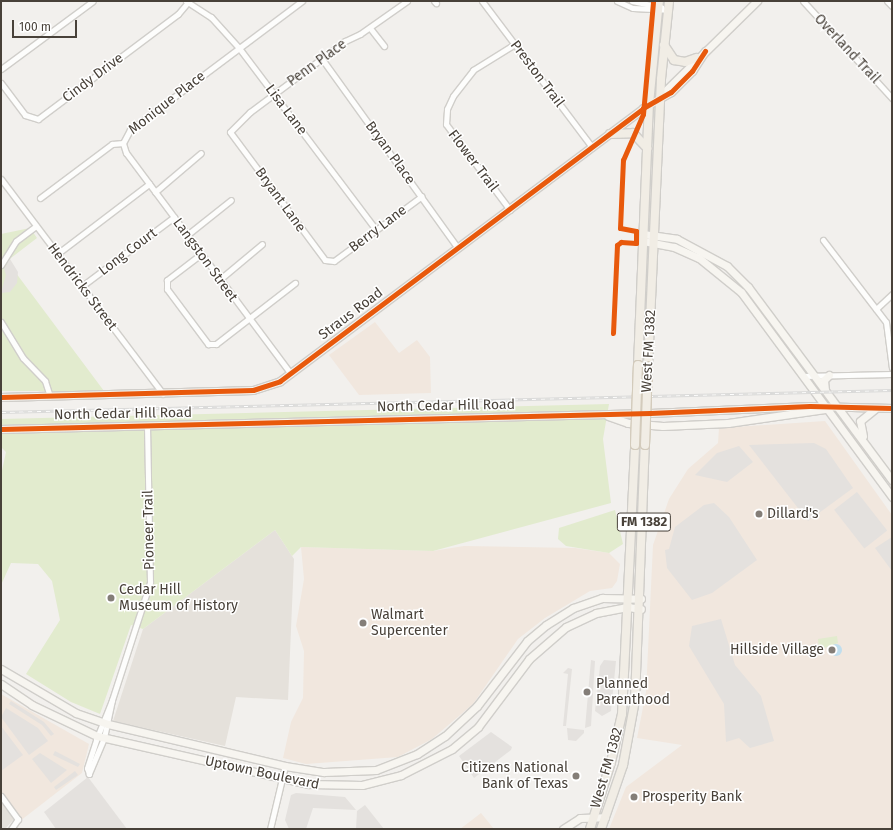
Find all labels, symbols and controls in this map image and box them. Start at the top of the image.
street label: Overland Trail [811,11,883,87]
scale bar [14,12,79,38]
text: 100 m [19,20,51,34]
street label: Penn Place [284,36,350,90]
street label: Preston Trail [506,37,568,111]
street label: Cindy Drive [59,50,127,106]
street label: Monique Place [125,68,209,138]
street label: Lisa Lane [262,81,310,139]
street label: Bryan Place [362,118,418,188]
street label: Flower Trail [444,127,502,195]
street label: Bryant Lane [251,165,309,235]
street label: Berry Lane [346,202,410,256]
street label: Langston Street [169,215,241,305]
street label: Long Court [96,225,160,279]
street label: Hendricks Street [44,240,120,334]
street label: Straus Road [316,284,386,344]
street label: West FM 1382 [638,309,660,393]
street label: North Cedar Hill Road [377,396,515,416]
street label: North Cedar Hill Road [54,404,192,424]
street label: Pioneer Trail [140,490,158,570]
place label: Dillard's [767,506,819,522]
marker: Dillard's [754,509,764,519]
road number: FM 1382 [616,511,672,533]
place label: Cedar Hill Museum of History [119,582,238,614]
marker: Cedar Hill Museum of History [106,593,116,603]
place label: Walmart Supercenter [371,607,448,640]
marker: Walmart Supercenter [358,618,368,628]
place label: Hillside Village [730,642,824,658]
marker: Hillside Village [827,645,837,655]
place label: Planned Parenthood [596,676,670,708]
marker: Planned Parenthood [581,686,593,698]
street label: West FM 1382 [587,726,627,810]
street label: Uptown Boulevard [203,753,321,793]
place label: Citizens National Bank of Texas [461,760,568,792]
marker: Citizens National Bank of Texas [571,771,581,781]
place label: Prosperity Bank [642,789,742,805]
marker: Prosperity Bank [629,792,639,802]

